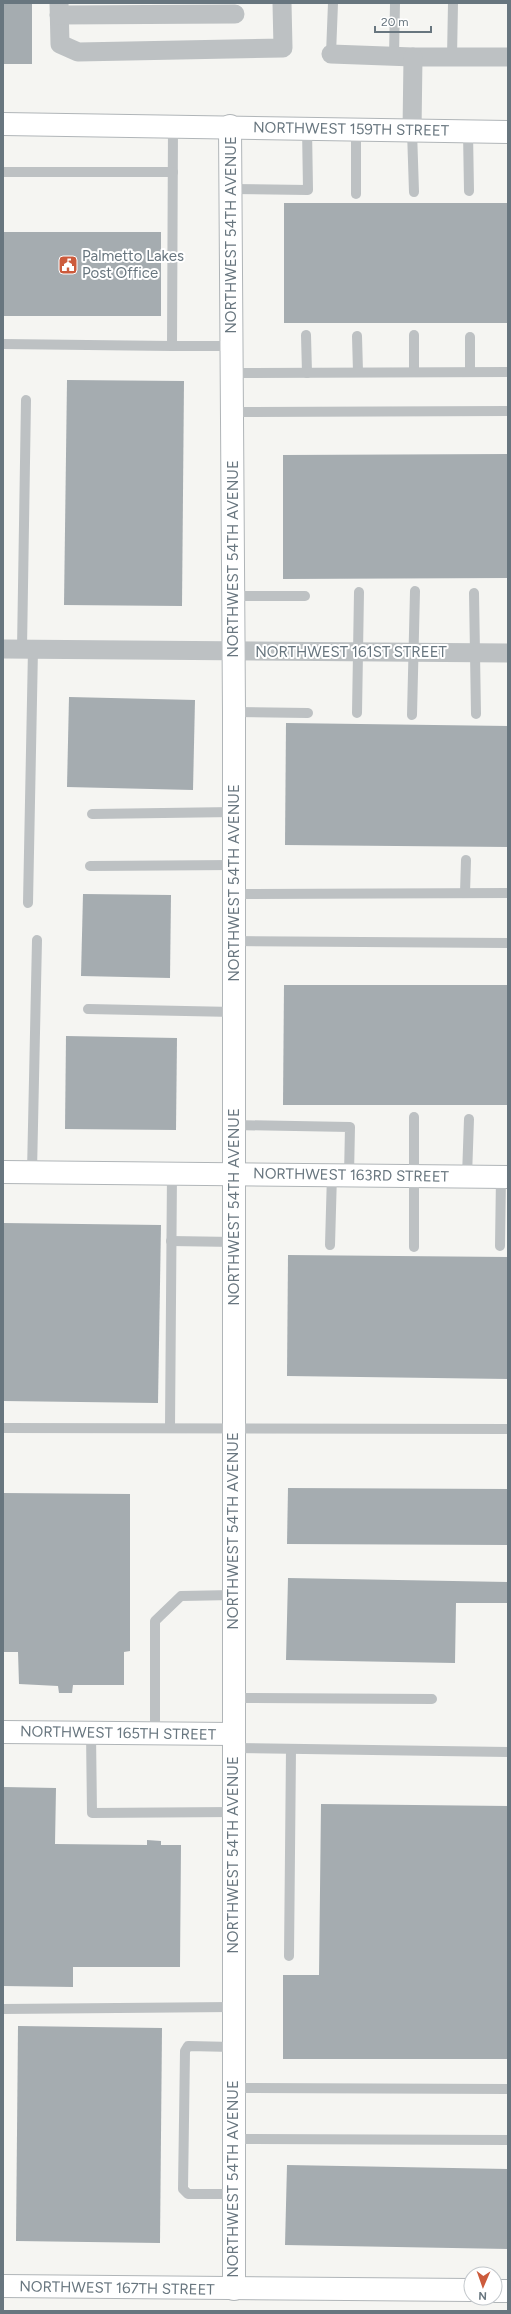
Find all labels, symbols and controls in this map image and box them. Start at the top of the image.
scale bar [375,8,431,34]
text: 20 m [381,15,409,29]
street label: NORTHWEST 159TH STREET [253,118,450,140]
street label: NORTHWEST 54TH AVENUE [222,136,240,334]
place label: Palmetto Lakes Post Office [82,247,184,282]
public building icon: Palmetto Lakes Post Office [57,254,79,276]
street label: NORTHWEST 54TH AVENUE [224,460,242,658]
street label: NORTHWEST 161ST STREET [255,643,448,661]
street label: NORTHWEST 54TH AVENUE [225,784,243,982]
street label: NORTHWEST 54TH AVENUE [225,1108,243,1306]
street label: NORTHWEST 163RD STREET [253,1164,450,1186]
street label: NORTHWEST 54TH AVENUE [224,1432,242,1630]
street label: NORTHWEST 165TH STREET [20,1722,217,1744]
street label: NORTHWEST 54TH AVENUE [224,1756,242,1954]
street label: NORTHWEST 54TH AVENUE [224,2080,242,2278]
north arrow [463,2266,503,2306]
street label: NORTHWEST 167TH STREET [19,2277,216,2299]
text: N [478,2289,487,2302]

